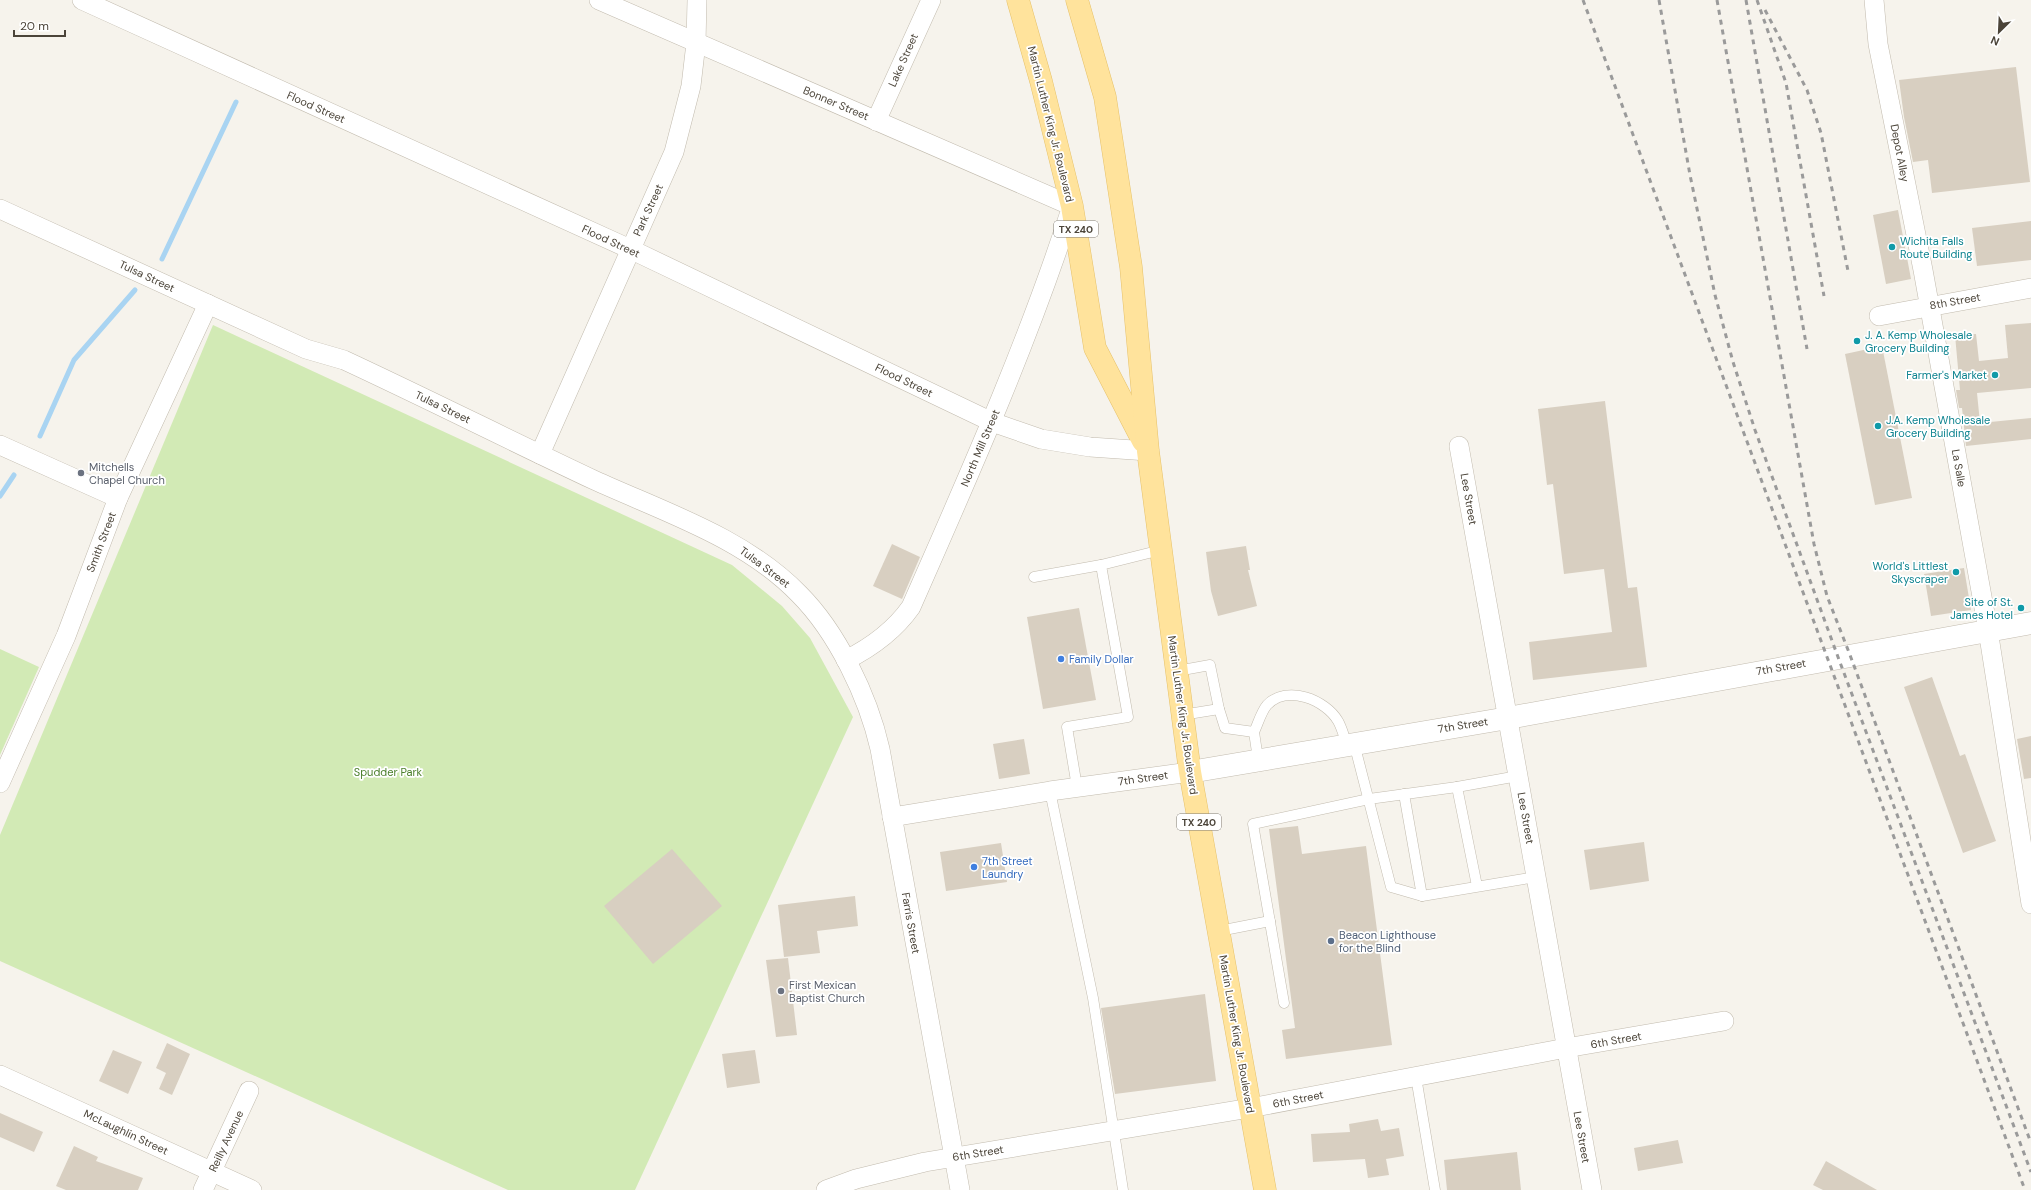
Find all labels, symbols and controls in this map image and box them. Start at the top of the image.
scale bar [14,12,65,38]
north arrow [1979,12,2019,52]
text: 20 m [20,18,49,34]
street label: Lake Street [885,31,921,89]
text: N [1988,33,2001,49]
street label: Martin Luther King Jr. Boulevard [1025,45,1077,204]
street label: Bonner Street [801,83,871,123]
street label: Flood Street [285,88,347,126]
street label: Depot Alley [1888,123,1912,183]
street label: Park Street [630,182,666,238]
street label: Flood Street [580,221,642,261]
road number: TX 240 [1054,221,1098,237]
place label: Wichita Falls Route Building [1900,234,1972,261]
marker: Wichita Falls Route Building [1887,242,1897,252]
street label: Tulsa Street [117,257,177,295]
street label: 8th Street [1928,290,1982,312]
place label: J. A. Kemp Wholesale Grocery Building [1865,328,1972,355]
marker: J. A. Kemp Wholesale Grocery Building [1852,336,1862,346]
street label: Flood Street [873,360,935,400]
place label: Farmer's Market [1906,368,1987,382]
marker: Farmer's Market [1990,370,2000,380]
street label: Tulsa Street [413,388,473,426]
street label: North Mill Street [957,407,1003,489]
place label: J.A. Kemp Wholesale Grocery Building [1886,413,1990,440]
marker: J.A. Kemp Wholesale Grocery Building [1873,421,1883,431]
street label: La Salle [1949,448,1969,488]
place label: Mitchells Chapel Church [89,460,165,487]
marker: Mitchells Chapel Church [76,468,86,478]
street label: Lee Street [1458,472,1480,526]
street label: Smith Street [83,510,119,574]
street label: Tulsa Street [737,543,793,591]
place label: World's Littlest Skyscraper [1872,559,1948,586]
marker: World's Littlest Skyscraper [1951,567,1961,577]
place label: Site of St. James Hotel [1950,595,2013,622]
marker: Site of St. James Hotel [2016,603,2026,613]
street label: Martin Luther King Jr. Boulevard [1165,635,1201,795]
place label: Family Dollar [1069,652,1133,666]
marker: Family Dollar [1056,654,1066,664]
street label: 7th Street [1755,656,1807,678]
street label: 7th Street [1437,714,1489,736]
park label: Spudder Park [354,765,423,779]
street label: 7th Street [1117,768,1169,788]
street label: Lee Street [1515,791,1537,845]
road number: TX 240 [1177,814,1221,830]
place label: 7th Street Laundry [982,854,1033,881]
marker: 7th Street Laundry [969,862,979,872]
street label: Farris Street [899,891,923,955]
place label: Beacon Lighthouse for the Blind [1339,928,1436,955]
marker: Beacon Lighthouse for the Blind [1326,936,1336,946]
street label: Martin Luther King Jr. Boulevard [1216,954,1258,1114]
place label: First Mexican Baptist Church [789,978,865,1005]
marker: First Mexican Baptist Church [776,986,786,996]
street label: 6th Street [1589,1029,1643,1051]
street label: 6th Street [1271,1087,1325,1111]
street label: McLaughlin Street [82,1106,170,1158]
street label: Reilly Avenue [206,1108,246,1174]
street label: Lee Street [1571,1110,1593,1164]
street label: 6th Street [951,1142,1005,1164]

